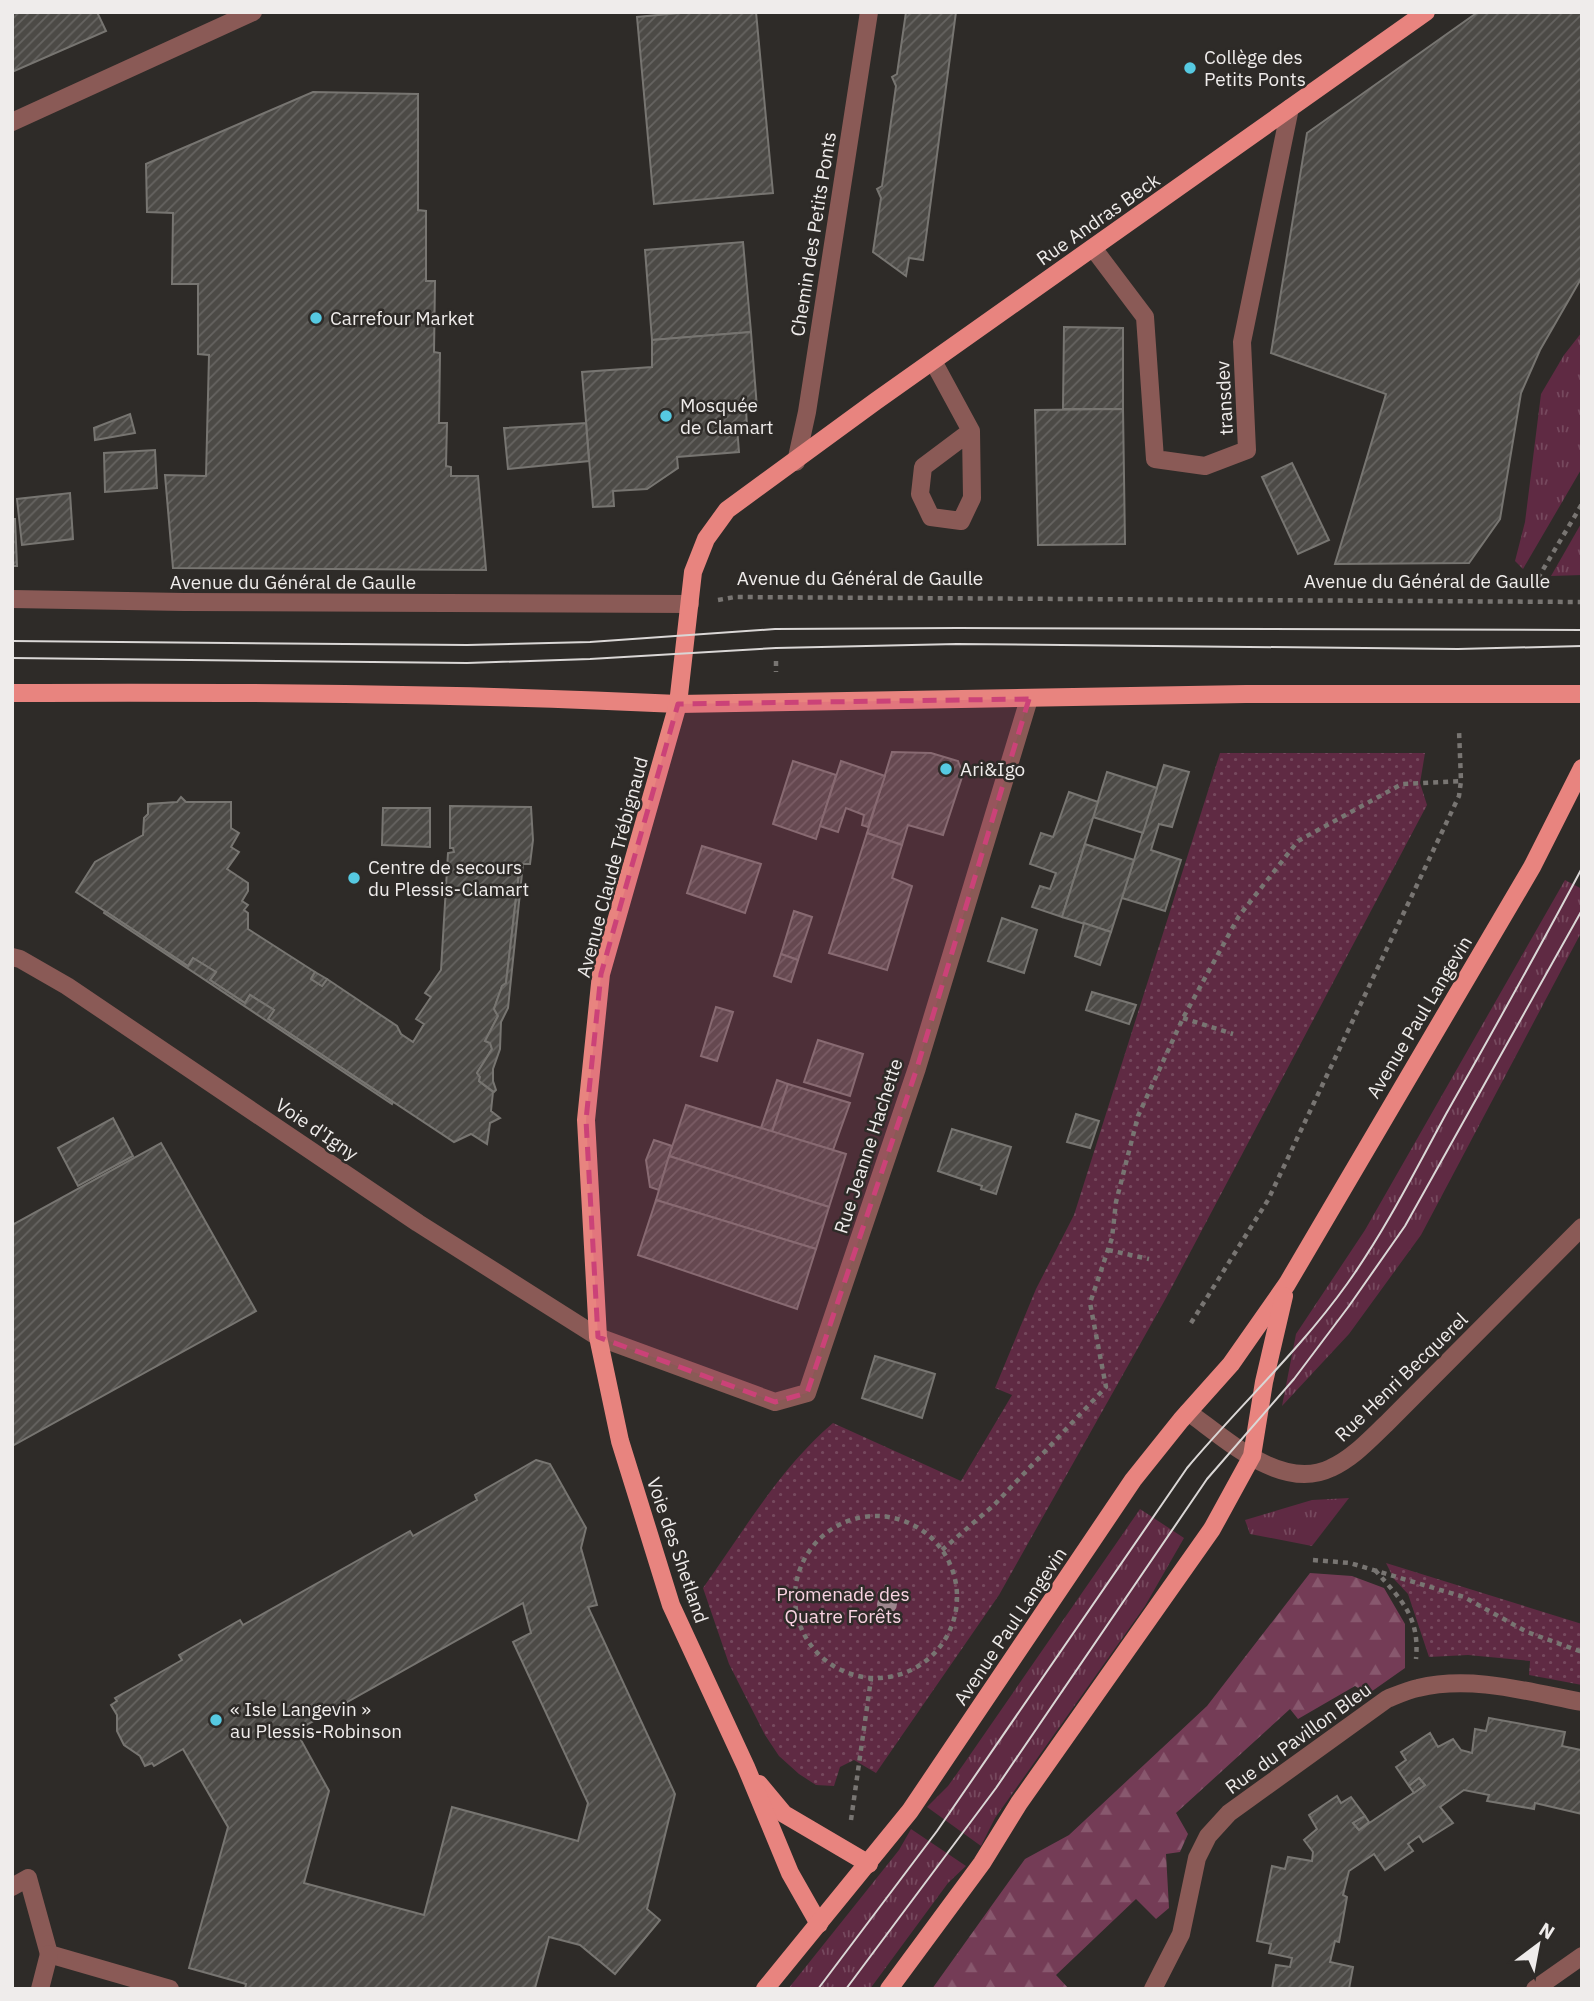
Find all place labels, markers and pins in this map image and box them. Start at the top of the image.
place label: Collège des Petits Ponts [1204,45,1306,91]
marker: Collège des Petits Ponts [1182,60,1198,76]
place label: Carrefour Market [330,306,475,330]
marker: Carrefour Market [308,310,324,326]
place label: Mosquée de Clamart [680,393,774,439]
marker: Mosquée de Clamart [658,408,674,424]
place label: Ari&Igo [960,757,1025,781]
marker: Ari&Igo [938,761,954,777]
place label: Centre de secours du Plessis-Clamart [368,855,529,901]
marker: Centre de secours du Plessis-Clamart [346,870,362,886]
place label: « Isle Langevin » au Plessis-Robinson [230,1697,402,1743]
marker: « Isle Langevin » au Plessis-Robinson [208,1712,224,1728]

